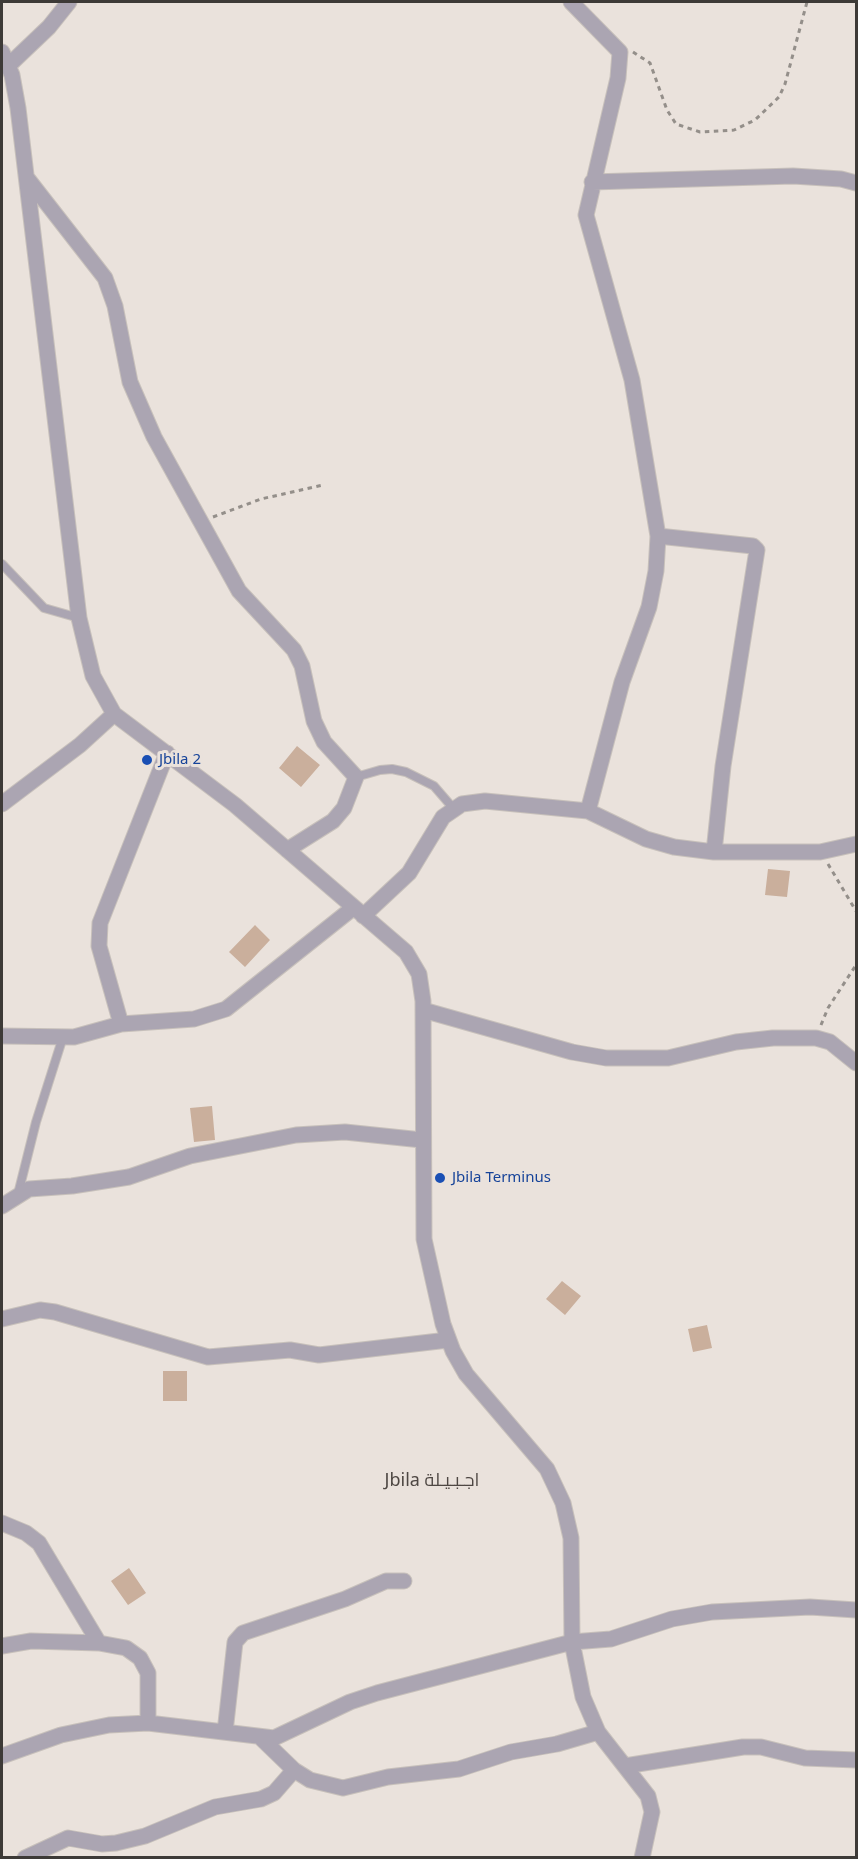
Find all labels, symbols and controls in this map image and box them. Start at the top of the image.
place label: Jbila 2 [159,751,201,769]
marker: Jbila 2 [140,753,154,767]
place label: Jbila Terminus [452,1169,551,1187]
marker: Jbila Terminus [433,1171,447,1185]
district label: Jbila اجـبـيـلة [385,1470,479,1492]

